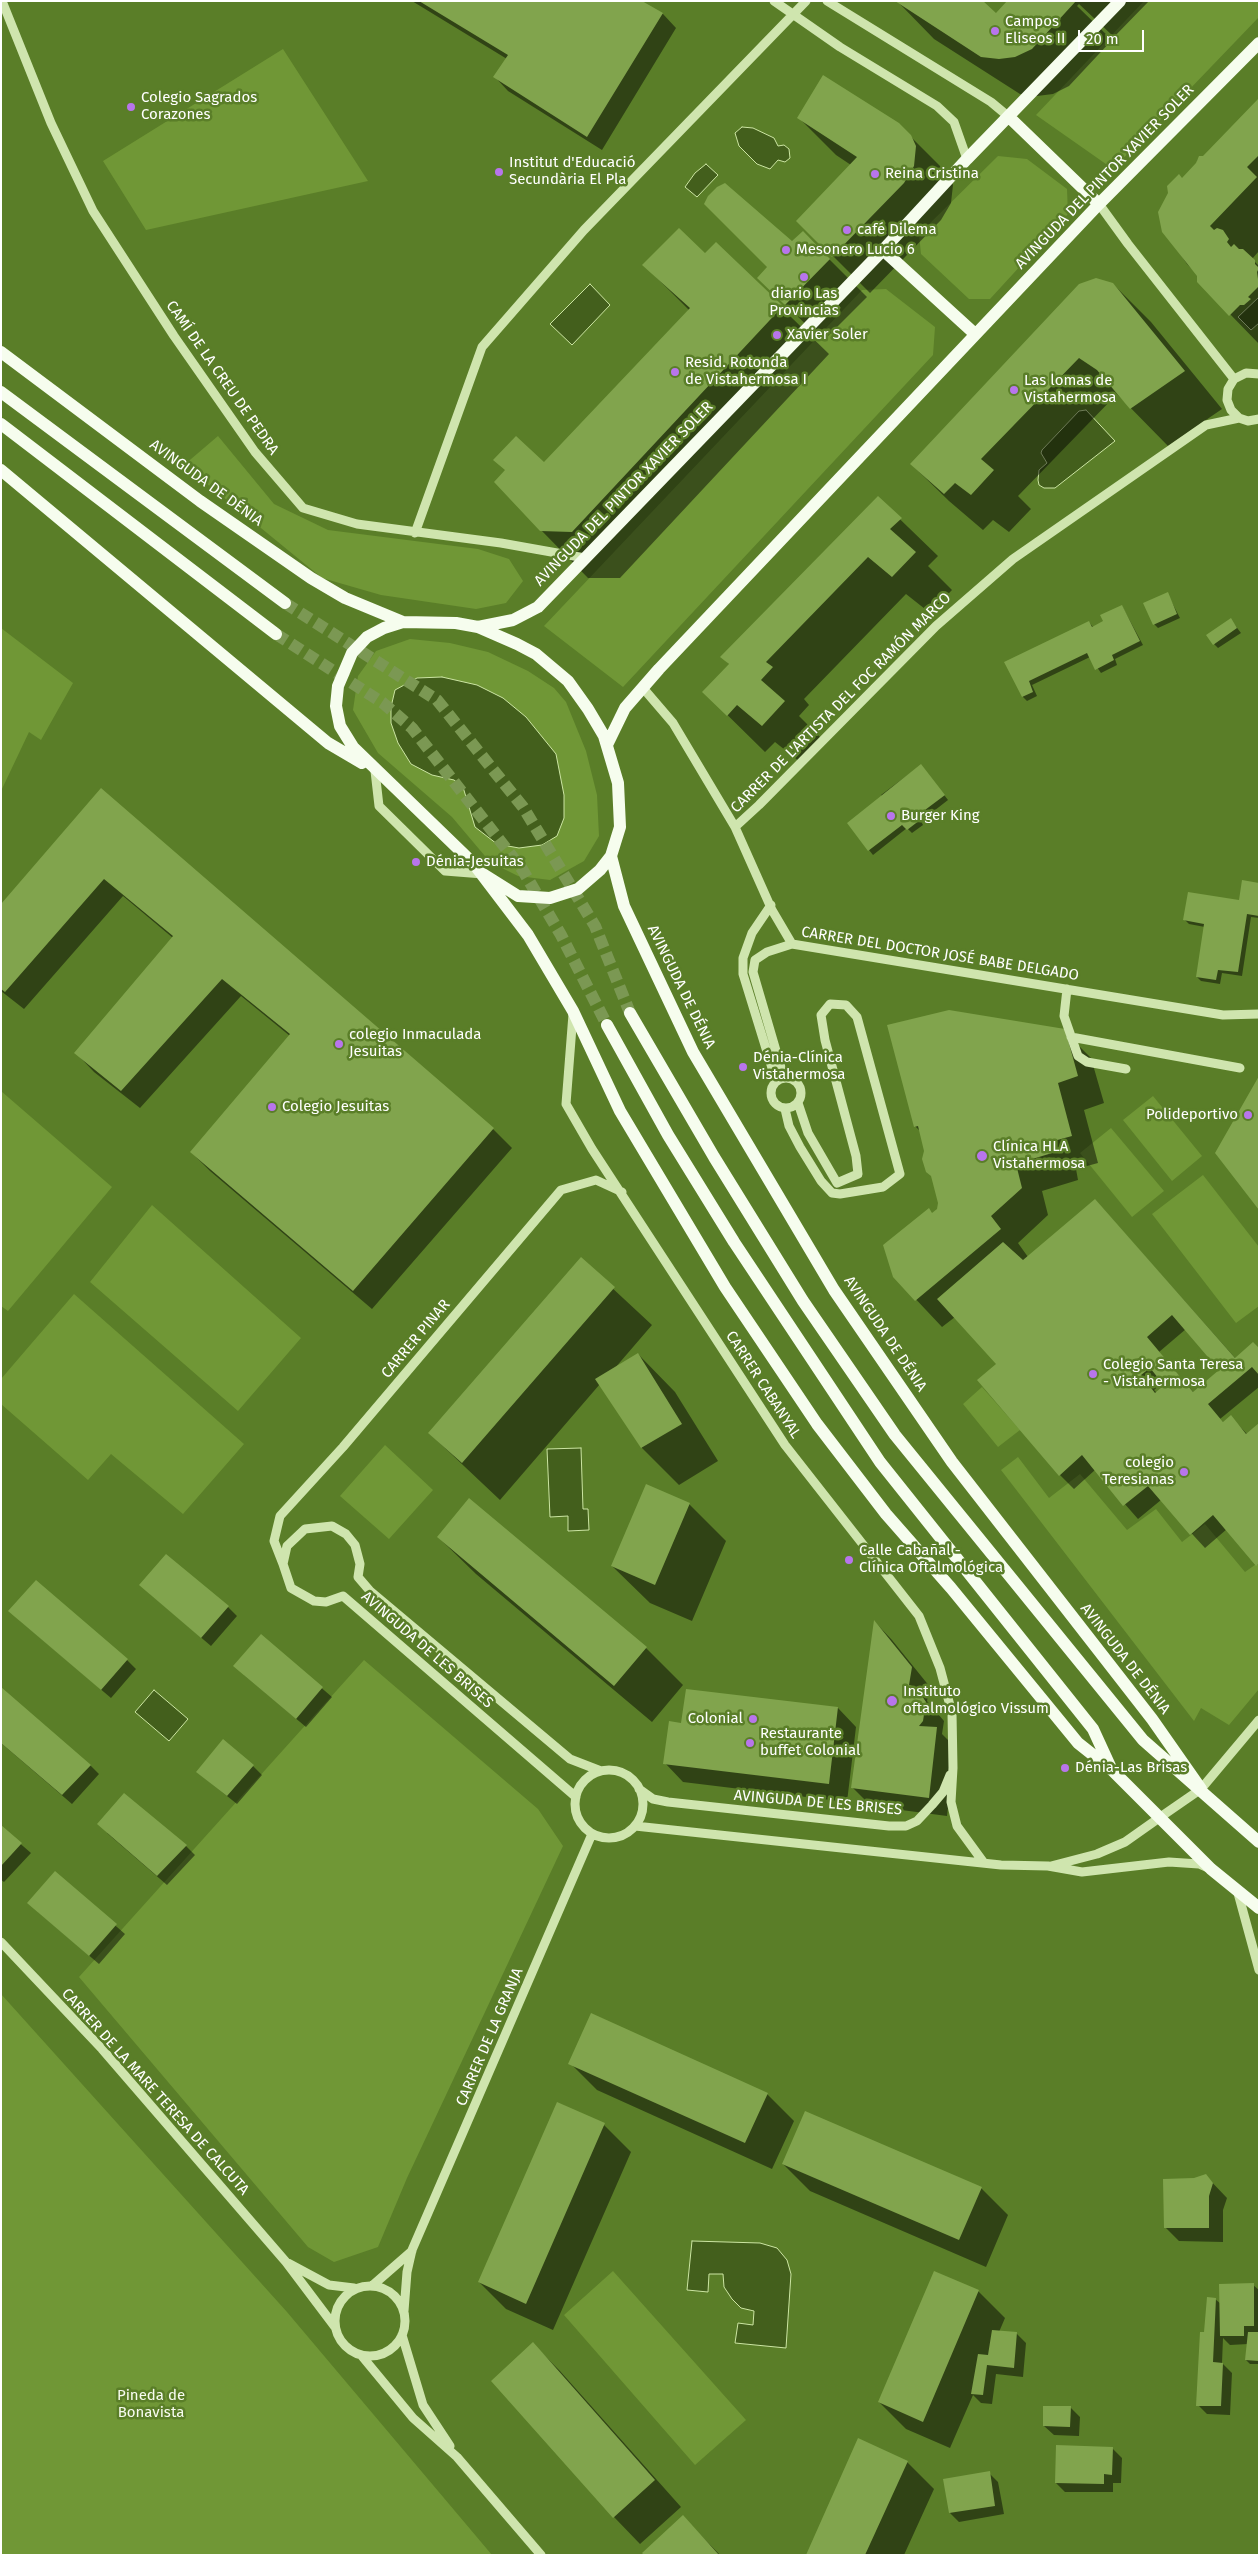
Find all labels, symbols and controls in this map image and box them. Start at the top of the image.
place label: Campos Eliseos II [1005,13,1065,48]
scale bar [1080,20,1146,52]
marker: Campos Eliseos II [989,25,1001,37]
text: 20 m [1086,30,1119,48]
street label: AVINGUDA DEL PINTOR XAVIER SOLER [1012,81,1198,273]
place label: Colegio Sagrados Corazones [141,89,257,124]
marker: Colegio Sagrados Corazones [125,101,137,113]
place label: Institut d'Educació Secundària El Pla [509,154,635,189]
place label: Reina Cristina [885,165,979,183]
marker: Institut d'Educació Secundària El Pla [493,166,505,178]
marker: Reina Cristina [869,168,881,180]
place label: café Dilema [857,221,937,239]
marker: café Dilema [841,224,853,236]
place label: Mesonero Lucio 6 [796,241,915,259]
marker: Mesonero Lucio 6 [780,244,792,256]
marker: diario Las Provincias [798,271,810,283]
place label: diario Las Provincias [769,285,839,320]
street label: CAMÍ DE LA CREU DE PEDRA [162,298,282,458]
place label: Xavier Soler [787,326,868,344]
marker: Xavier Soler [771,329,783,341]
place label: Resid. Rotonda de Vistahermosa I [685,354,807,389]
marker: Resid. Rotonda de Vistahermosa I [669,366,681,378]
place label: Las lomas de Vistahermosa [1024,372,1116,407]
marker: Las lomas de Vistahermosa [1008,384,1020,396]
street label: AVINGUDA DEL PINTOR XAVIER SOLER [531,398,717,590]
street label: AVINGUDA DE DÉNIA [146,436,266,530]
street label: CARRER DE L'ARTISTA DEL FOC RAMÓN MARCO [727,589,955,817]
place label: Burger King [901,807,980,825]
marker: Burger King [885,810,897,822]
place label: Dénia-Jesuitas [426,853,524,871]
marker: Dénia-Jesuitas [410,856,422,868]
street label: AVINGUDA DE DÉNIA [643,922,719,1052]
street label: CARRER DEL DOCTOR JOSÉ BABE DELGADO [800,923,1080,985]
place label: colegio Inmaculada Jesuitas [349,1026,481,1061]
marker: colegio Inmaculada Jesuitas [333,1038,345,1050]
place label: Dénia-Clínica Vistahermosa [753,1049,845,1084]
marker: Dénia-Clínica Vistahermosa [737,1061,749,1073]
place label: Colegio Jesuitas [282,1098,389,1116]
marker: Colegio Jesuitas [266,1101,278,1113]
place label: Polideportivo [1146,1106,1238,1124]
marker: Polideportivo [1242,1109,1254,1121]
place label: Clínica HLA Vistahermosa [993,1138,1085,1173]
marker: Clínica HLA Vistahermosa [975,1149,989,1163]
street label: AVINGUDA DE DÉNIA [840,1273,930,1395]
street label: CARRER PINAR [378,1296,454,1382]
street label: CARRER CABANYAL [721,1328,805,1442]
place label: Colegio Santa Teresa - Vistahermosa [1103,1356,1243,1391]
marker: Colegio Santa Teresa - Vistahermosa [1087,1368,1099,1380]
place label: colegio Teresianas [1102,1454,1174,1489]
marker: colegio Teresianas [1178,1466,1190,1478]
place label: Calle Cabañal - Clínica Oftalmológica [859,1542,1003,1577]
marker: Calle Cabañal - Clínica Oftalmológica [843,1554,855,1566]
street label: AVINGUDA DE LES BRISES [357,1588,497,1712]
street label: AVINGUDA DE DÉNIA [1076,1600,1174,1718]
place label: Instituto oftalmológico Vissum [903,1683,1049,1718]
marker: Instituto oftalmológico Vissum [885,1694,899,1708]
place label: Colonial [688,1710,743,1728]
marker: Colonial [747,1713,759,1725]
place label: Restaurante buffet Colonial [760,1725,860,1760]
marker: Restaurante buffet Colonial [744,1737,756,1749]
place label: Dénia-Las Brisas [1075,1759,1187,1777]
marker: Dénia-Las Brisas [1059,1762,1071,1774]
street label: AVINGUDA DE LES BRISES [733,1787,903,1819]
street label: CARRER DE LA GRANJA [453,1965,527,2109]
street label: CARRER DE LA MARE TERESA DE CALCUTA [57,1985,253,2199]
park label: Pineda de Bonavista [117,2387,185,2422]

